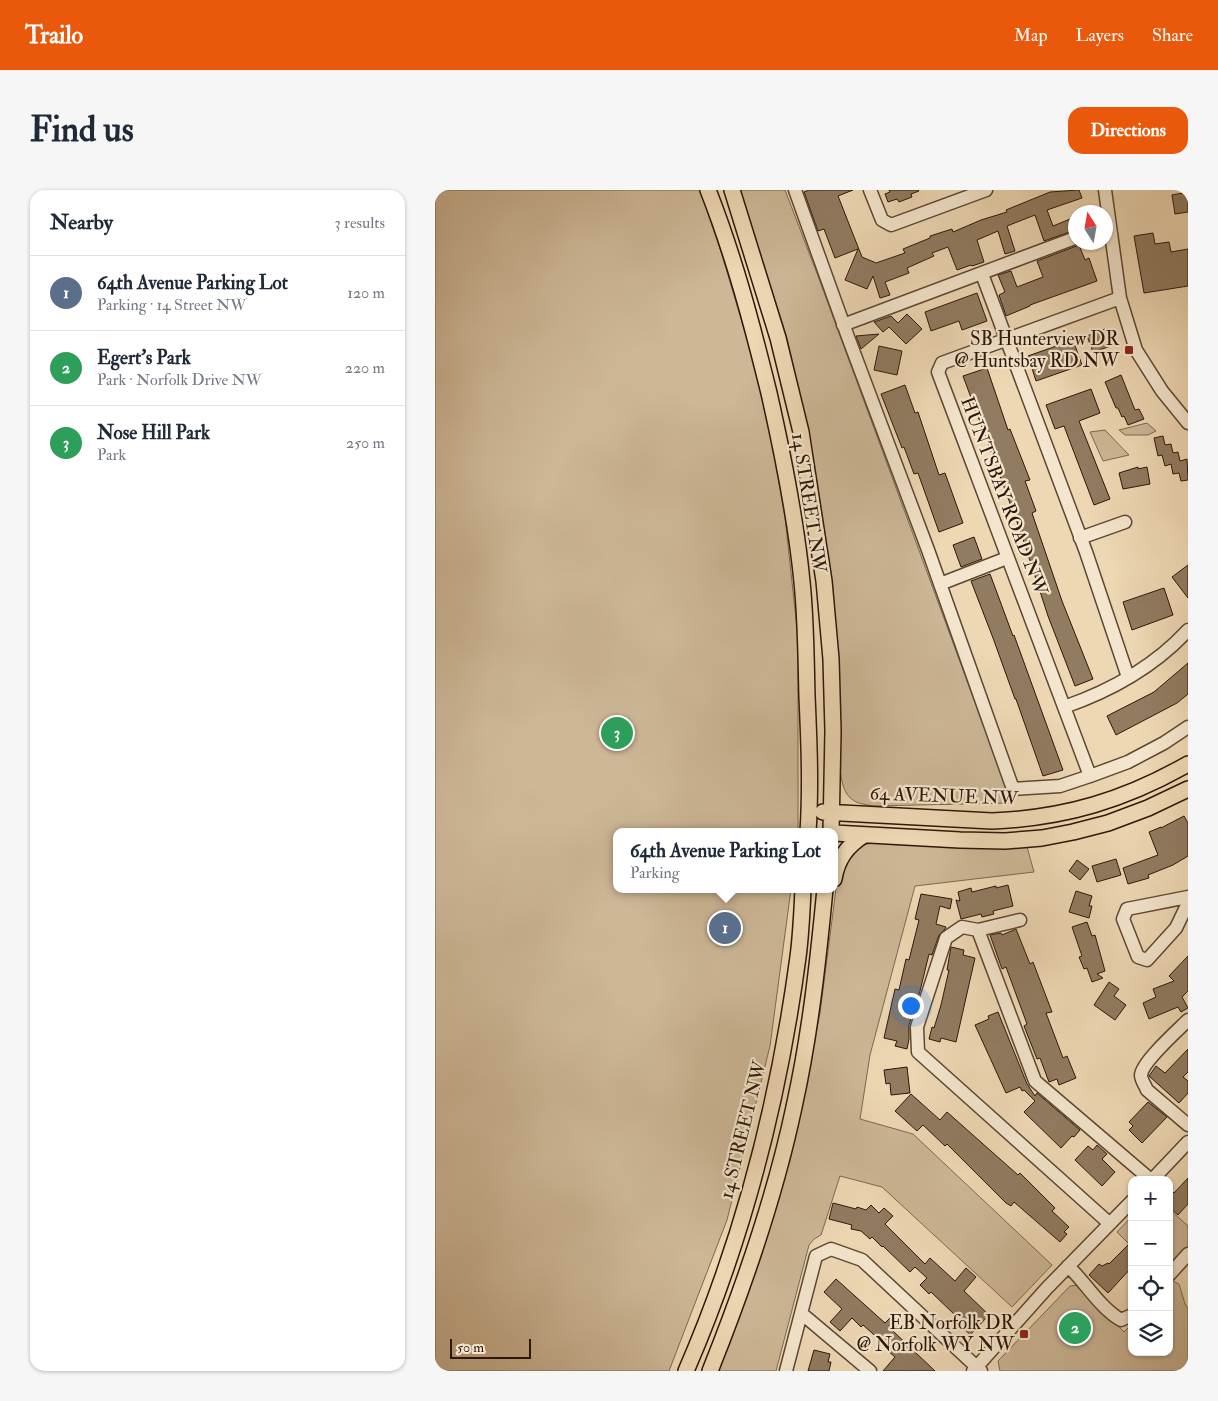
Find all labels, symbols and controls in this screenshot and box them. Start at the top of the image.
text: Trailo [25,20,83,51]
text: Map [1014,24,1048,47]
text: Layers [1076,24,1124,47]
text: Share [1152,24,1193,47]
button: Directions [1068,107,1188,154]
text: Find us [30,108,134,152]
north arrow [1068,205,1113,250]
text: Nearby [50,209,113,236]
text: 3 results [334,213,385,233]
text: 64th Avenue Parking Lot [97,271,288,295]
text: 1 [63,283,69,303]
text: 120 m [347,283,385,303]
text: Parking · 14 Street NW [97,295,247,315]
place label: SB Hunterview DR @ Huntsbay RD NW [954,327,1120,373]
marker: SB Hunterview DR @ Huntsbay RD NW [1123,344,1135,356]
text: Egert's Park [97,346,191,370]
text: 2 [62,358,70,378]
text: 220 m [345,358,385,378]
text: Park · Norfolk Drive NW [97,370,262,390]
street label: HUNTSBAY ROAD NW [955,393,1053,599]
text: Nose Hill Park [97,421,210,445]
street label: 14 STREET NW [786,431,832,575]
text: 3 [63,433,69,453]
text: 250 m [346,433,385,453]
text: Park [97,445,126,465]
pin: 3 [601,714,633,752]
street label: 64 AVENUE NW [869,781,1019,811]
popup [613,828,838,893]
text: 64th Avenue Parking Lot [630,839,821,863]
text: Parking [630,863,680,883]
pin: 1 [709,909,741,947]
your location [898,993,924,1019]
street label: 14 STREET NW [714,1058,772,1201]
map controls [1128,1176,1173,1356]
button: + [1128,1176,1173,1221]
button: − [1128,1221,1173,1266]
button: locate [1128,1266,1173,1311]
pin: 2 [1059,1309,1091,1347]
place label: EB Norfolk DR @ Norfolk WY NW [857,1311,1015,1357]
button: layers [1128,1311,1173,1356]
marker: EB Norfolk DR @ Norfolk WY NW [1018,1328,1030,1340]
scale bar [450,1336,531,1359]
text: 50 m [457,1339,484,1356]

